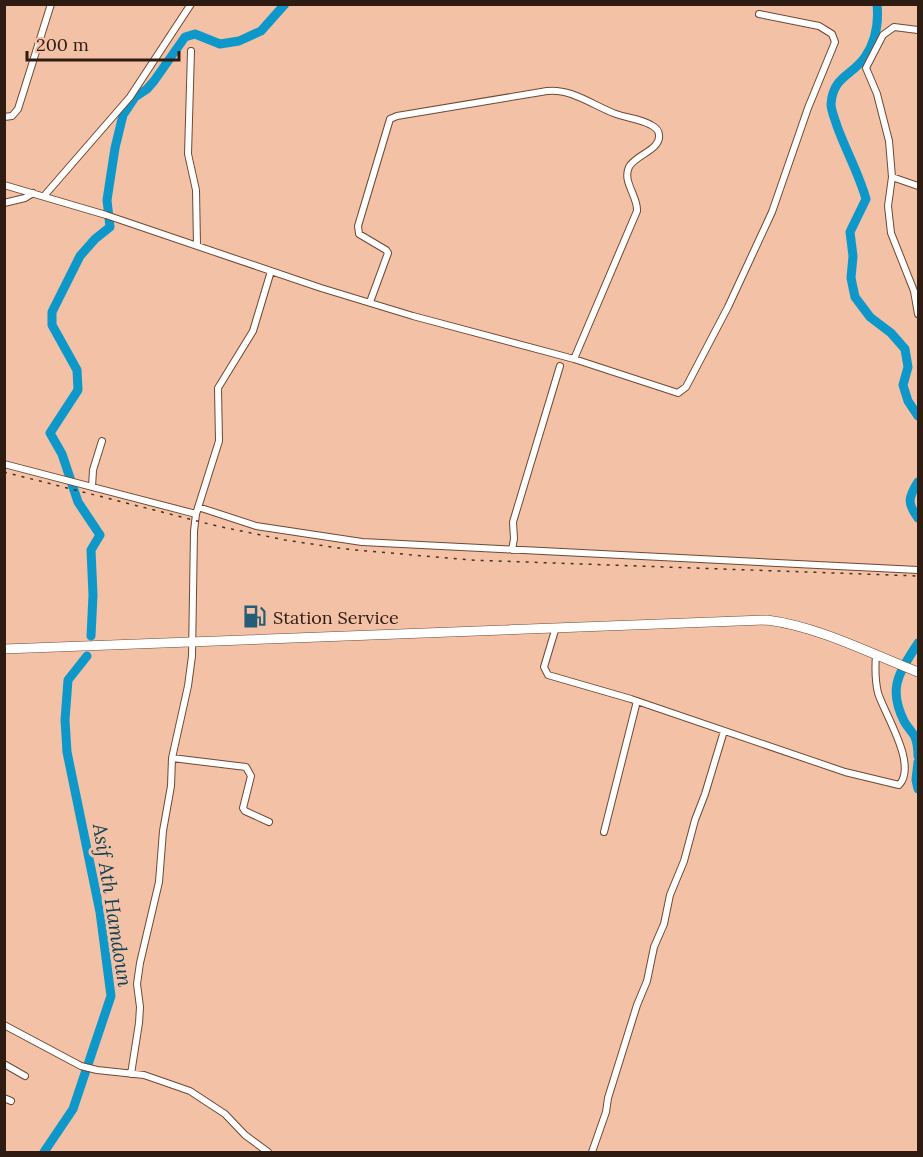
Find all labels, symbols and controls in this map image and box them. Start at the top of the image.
scale bar [27,24,178,62]
text: 200 m [36,33,89,56]
fuel station icon: Station Service [242,604,268,630]
place label: Station Service [273,606,399,629]
water label: Asif Ath Hamdoun [88,821,138,989]

